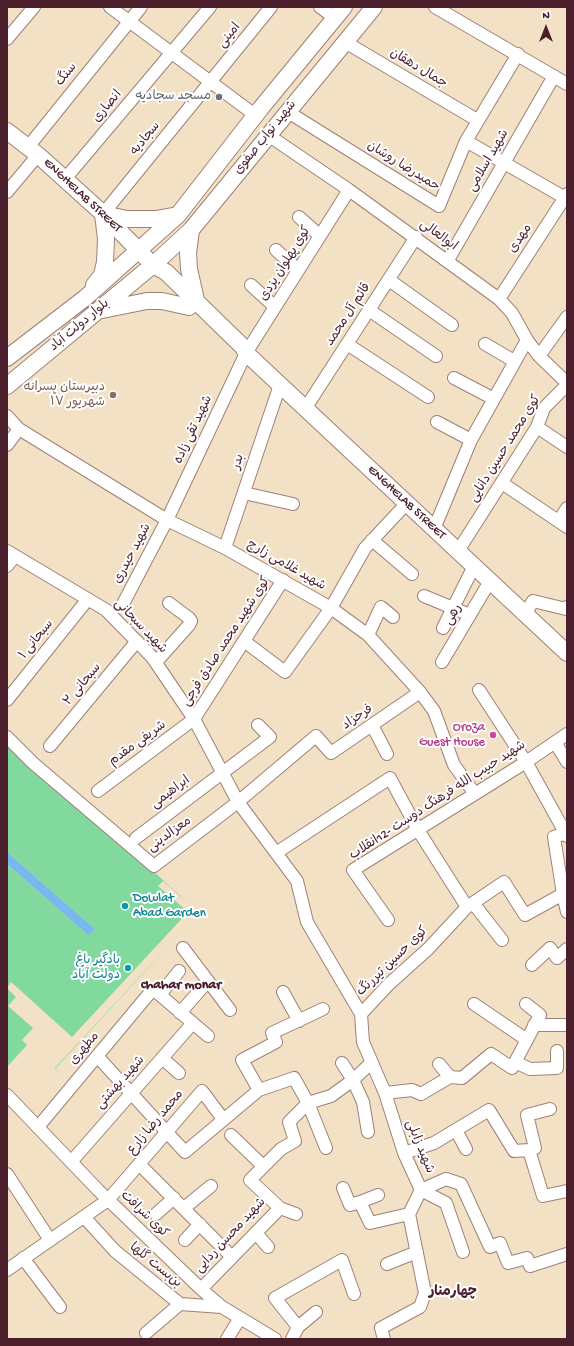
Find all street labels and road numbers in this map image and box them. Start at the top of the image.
street label: امینی [215,20,245,52]
street label: جمال دهقان [386,46,450,92]
street label: سنگ [53,60,81,90]
street label: انصاری [90,88,126,126]
street label: شهید نواب صفوی [231,98,301,178]
street label: سجادیه [128,119,164,159]
street label: شهید اسلامی [465,127,513,195]
street label: حمیدرضا روشان [364,138,442,196]
street label: ENGHELAB STREET [40,156,124,236]
street label: ابوالعالی [416,217,460,255]
street label: مهدی [506,222,536,256]
street label: کوی پهلوان یزدی [257,224,315,304]
street label: قائم آل محمد [323,281,375,349]
street label: بلوار دولت آباد [47,297,113,355]
street label: کوی محمد حسین دانایی [467,392,545,506]
street label: شهید تقی زاده [171,393,217,467]
street label: بدر [229,452,249,472]
street label: ENGHELAB STREET [364,463,448,543]
street label: شهید حیدری [111,521,155,587]
street label: شهید غلامی زارچ [244,537,328,595]
street label: کوی شهید محمد صادق فرجی [179,574,275,710]
street label: شهید سبحانی [110,596,170,658]
street label: رهی [442,602,466,628]
street label: سبحانی ۱ [16,617,58,663]
street label: سبحانی ۲ [61,661,105,709]
street label: فرحزاد [340,702,376,734]
street label: شریفی مقدم [106,718,170,770]
street label: شهید حبیب الله فرهنگ دوست -12انقلاب [347,738,529,864]
street label: ابراهیمی [148,773,194,813]
street label: معزالدینی [145,814,195,856]
street label: کوی حسین تیررنگ [354,924,432,1000]
street label: مطهری [67,1029,103,1069]
street label: شهید بهشتی [93,1053,149,1113]
street label: محمد رضا زارع [124,1087,188,1159]
street label: شهید زابلی [401,1118,437,1176]
street label: کوی شرافت [117,1188,171,1242]
street label: شهید محسن ردایی [192,1195,270,1277]
street label: بن‌بست گلها [126,1240,184,1292]

